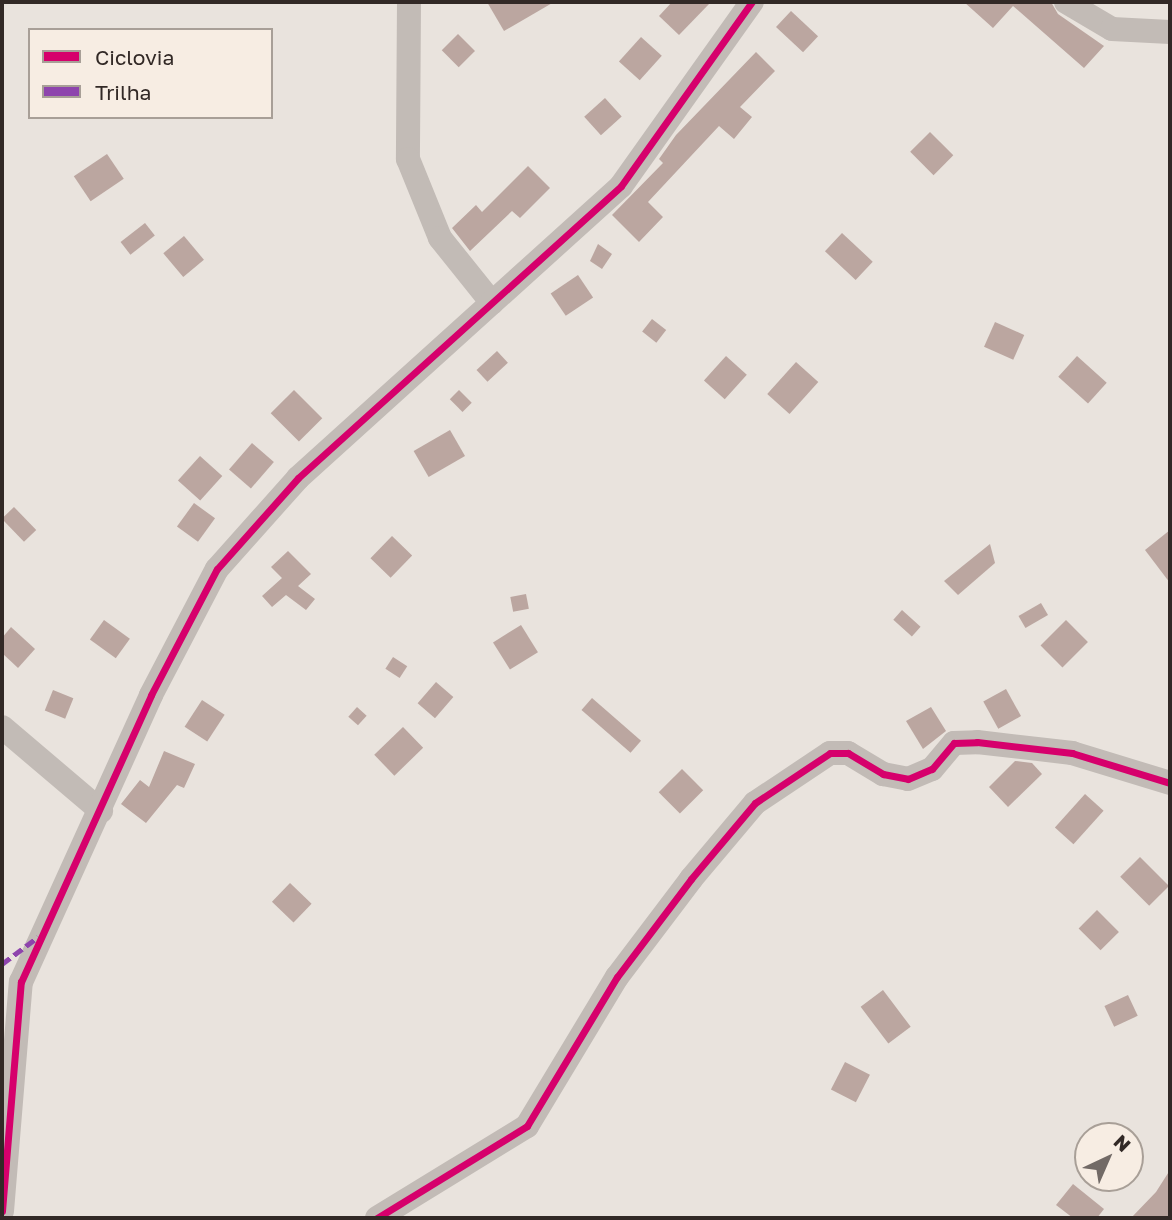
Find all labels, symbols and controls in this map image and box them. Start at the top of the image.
legend [28,28,273,119]
text: Ciclovia [95,44,174,70]
text: Trilha [95,79,151,105]
north arrow [1074,1122,1144,1192]
text: N [1109,1130,1136,1156]

